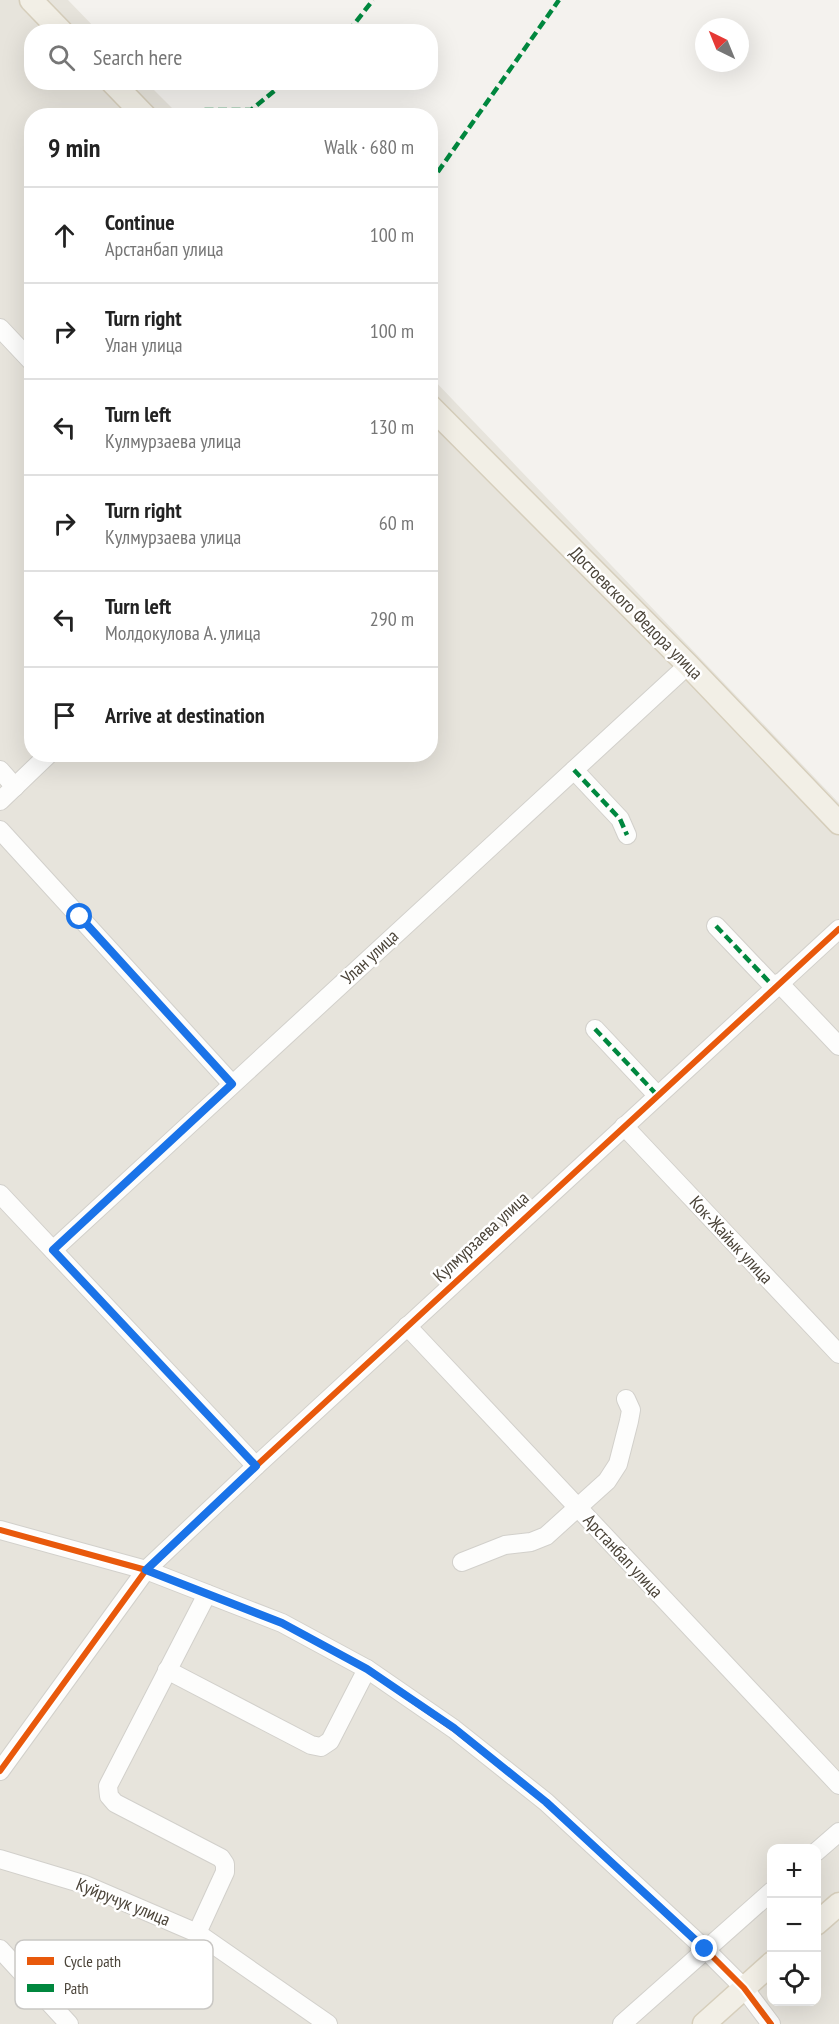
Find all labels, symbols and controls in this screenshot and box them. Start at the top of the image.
north arrow [695,18,749,72]
search box [24,24,438,90]
icon: search [45,41,78,74]
text: Search here [93,43,182,71]
text: 9 min [48,131,101,164]
text: Walk · 680 m [324,134,414,160]
text: Continue [105,208,175,236]
icon: ahead [48,219,81,252]
text: 100 m [370,222,414,248]
text: Арстанбап улица [105,236,224,262]
text: Turn right [105,304,182,332]
icon: right [48,315,81,348]
text: 100 m [370,318,414,344]
text: Улан улица [105,332,183,358]
text: Turn left [105,400,171,428]
icon: left [48,411,81,444]
text: 130 m [370,414,414,440]
text: Кулмурзаева улица [105,428,241,454]
text: Turn right [105,496,182,524]
icon: right [48,507,81,540]
text: 60 m [379,510,414,536]
text: Кулмурзаева улица [105,524,241,550]
street label: Достоевского Федора улица [565,541,708,684]
text: Turn left [105,592,171,620]
icon: left [48,603,81,636]
text: 290 m [370,606,414,632]
text: Молдокулова А. улица [105,620,261,646]
icon: arrive [48,699,81,732]
text: Arrive at destination [105,701,265,729]
route start [66,903,92,929]
street label: Улан улица [336,924,403,989]
street label: Кулмурзаева улица [428,1186,533,1287]
street label: Кок-Жайык улица [685,1191,778,1288]
street label: Арстанбап улица [579,1509,668,1603]
map controls [767,1844,821,2006]
button: + [767,1844,821,1898]
street label: Куйручук улица [73,1872,174,1931]
button: − [767,1898,821,1952]
route end [691,1935,717,1961]
legend [15,1940,213,2009]
text: Cycle path [64,1951,121,1971]
button: locate [767,1952,821,2006]
text: Path [64,1978,89,1998]

